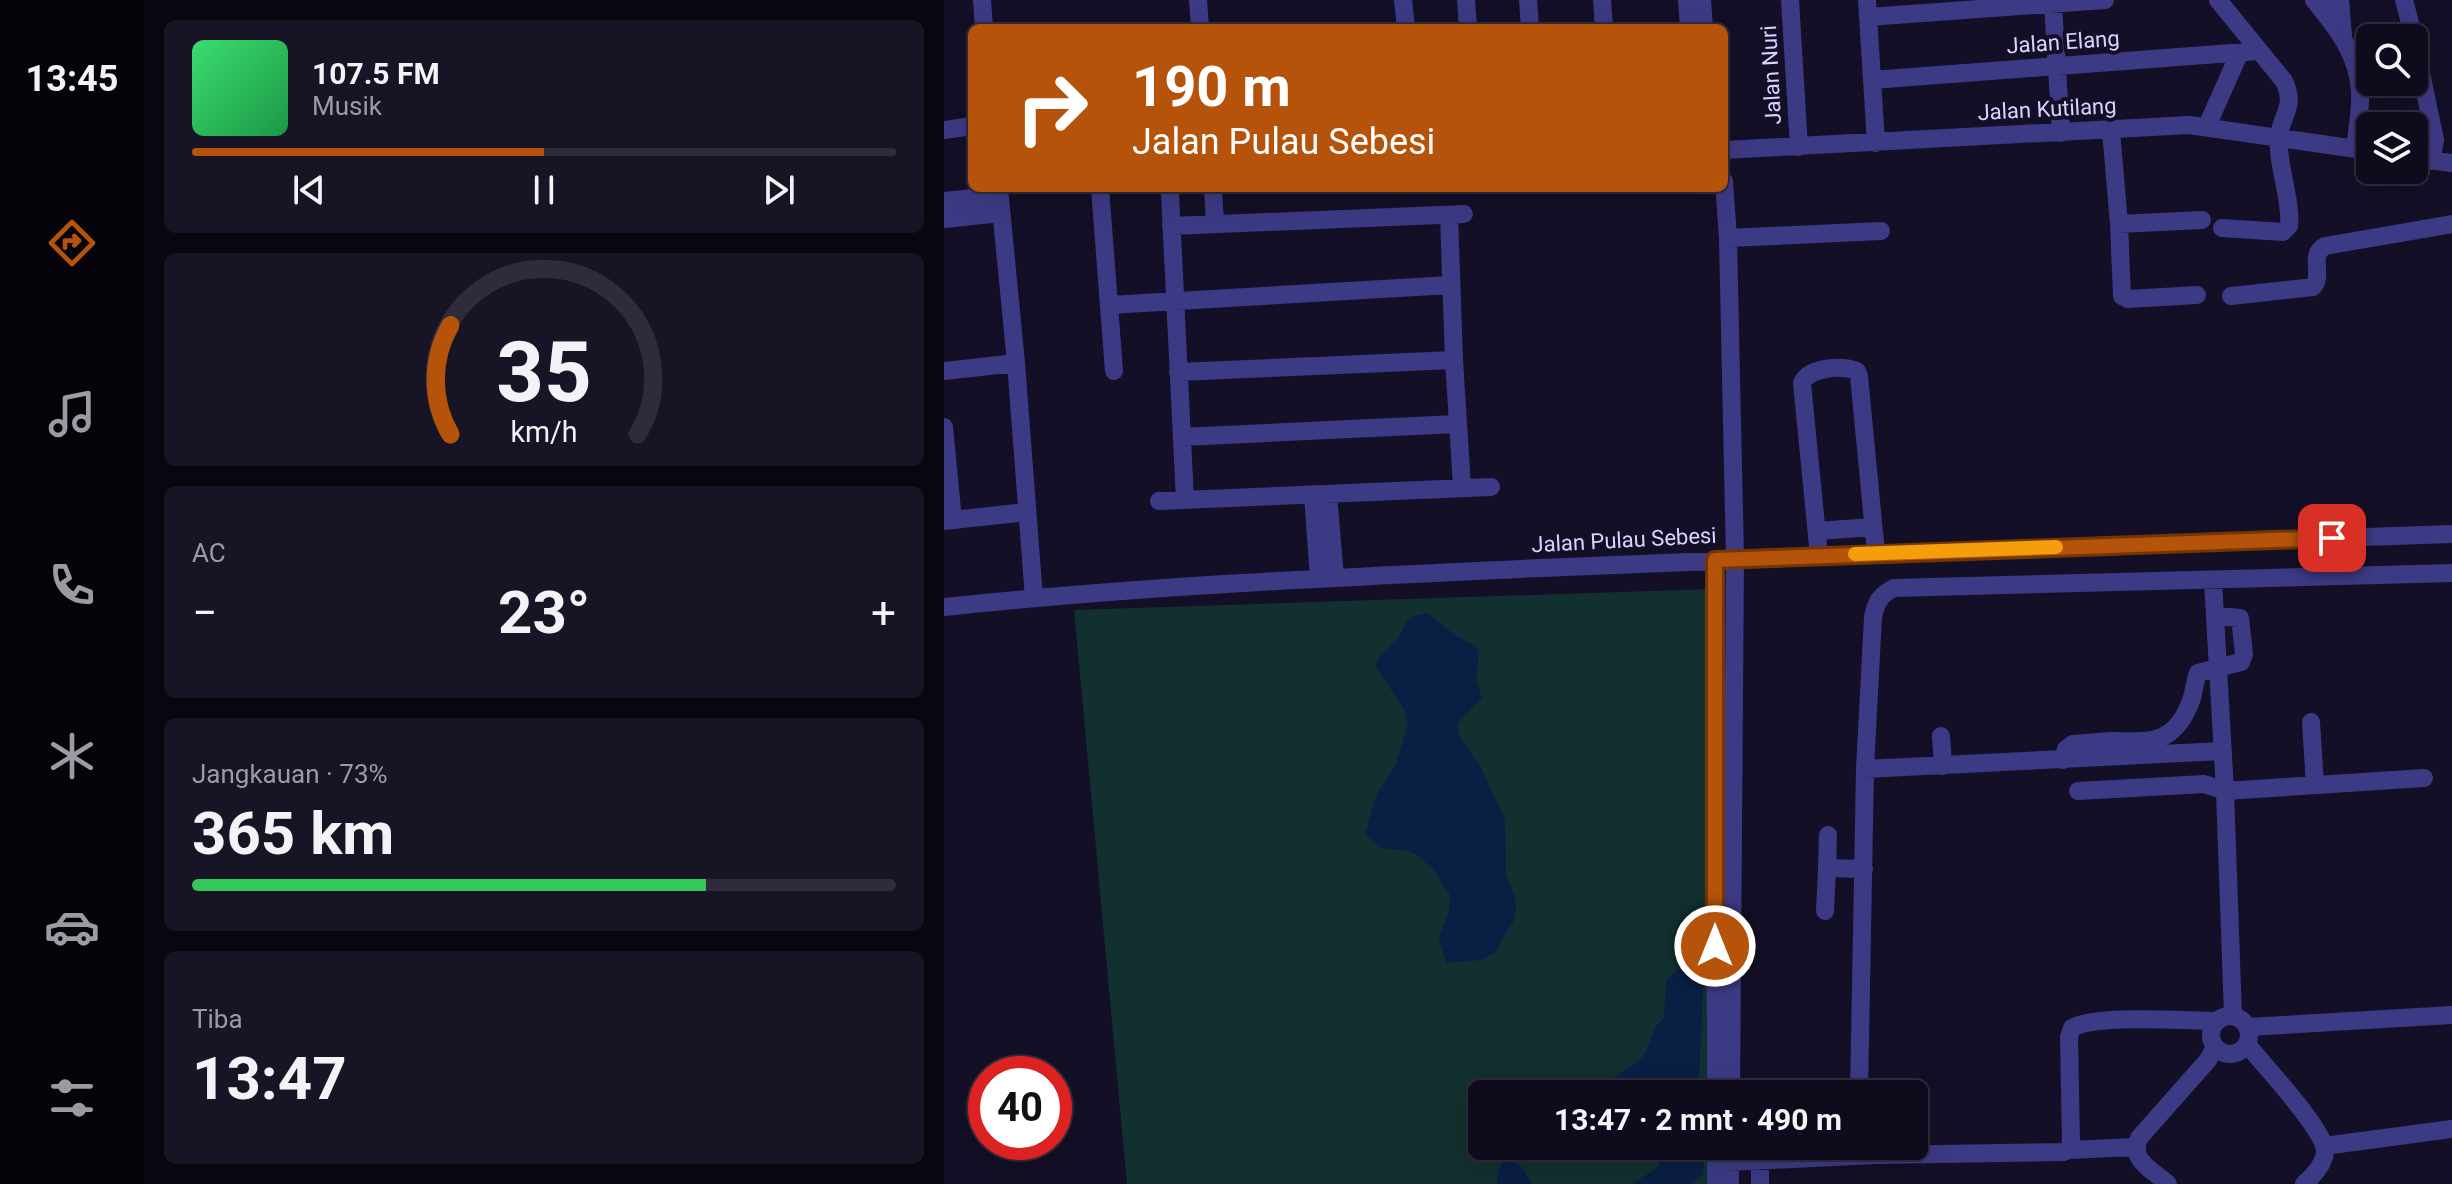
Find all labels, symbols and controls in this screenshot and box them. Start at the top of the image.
map controls [2356,24,2428,184]
button: search [2356,24,2428,96]
street label: Jalan Nuri [1756,25,1786,125]
street label: Jalan Elang [2006,26,2120,58]
text: 190 m [1132,54,1291,120]
text: 107.5 FM [312,56,440,91]
icon: right [1000,56,1104,160]
text: 13:45 [26,58,118,100]
text: Musik [312,91,382,121]
street label: Jalan Kutilang [1977,93,2117,125]
button: layers [2356,112,2428,184]
text: Jalan Pulau Sebesi [1132,121,1435,163]
icon: previous [287,168,331,212]
icon: pause [522,168,566,212]
icon: next [757,168,801,212]
icon: directions [44,215,100,271]
text: 35 [496,324,592,421]
icon: music [44,386,100,442]
text: km/h [510,415,578,449]
pin [2298,504,2366,572]
icon: arrive [2310,516,2354,560]
street label: Jalan Pulau Sebesi [1531,523,1717,557]
text: AC [192,538,226,568]
icon: phone [44,557,100,613]
text: 23° [498,577,590,648]
text: − [192,587,217,639]
text: + [871,587,896,639]
icon: climate [44,728,100,784]
text: Jangkauan · 73% [192,759,388,789]
text: 365 km [192,798,394,869]
icon: car [44,899,100,955]
position arrow [1673,904,1757,988]
text: Tiba [192,1004,243,1034]
text: 13:47 [192,1043,347,1114]
speed limit sign: 40 [968,1056,1072,1160]
icon: filters [44,1070,100,1126]
text: 13:47 · 2 mnt · 490 m [1554,1102,1842,1137]

